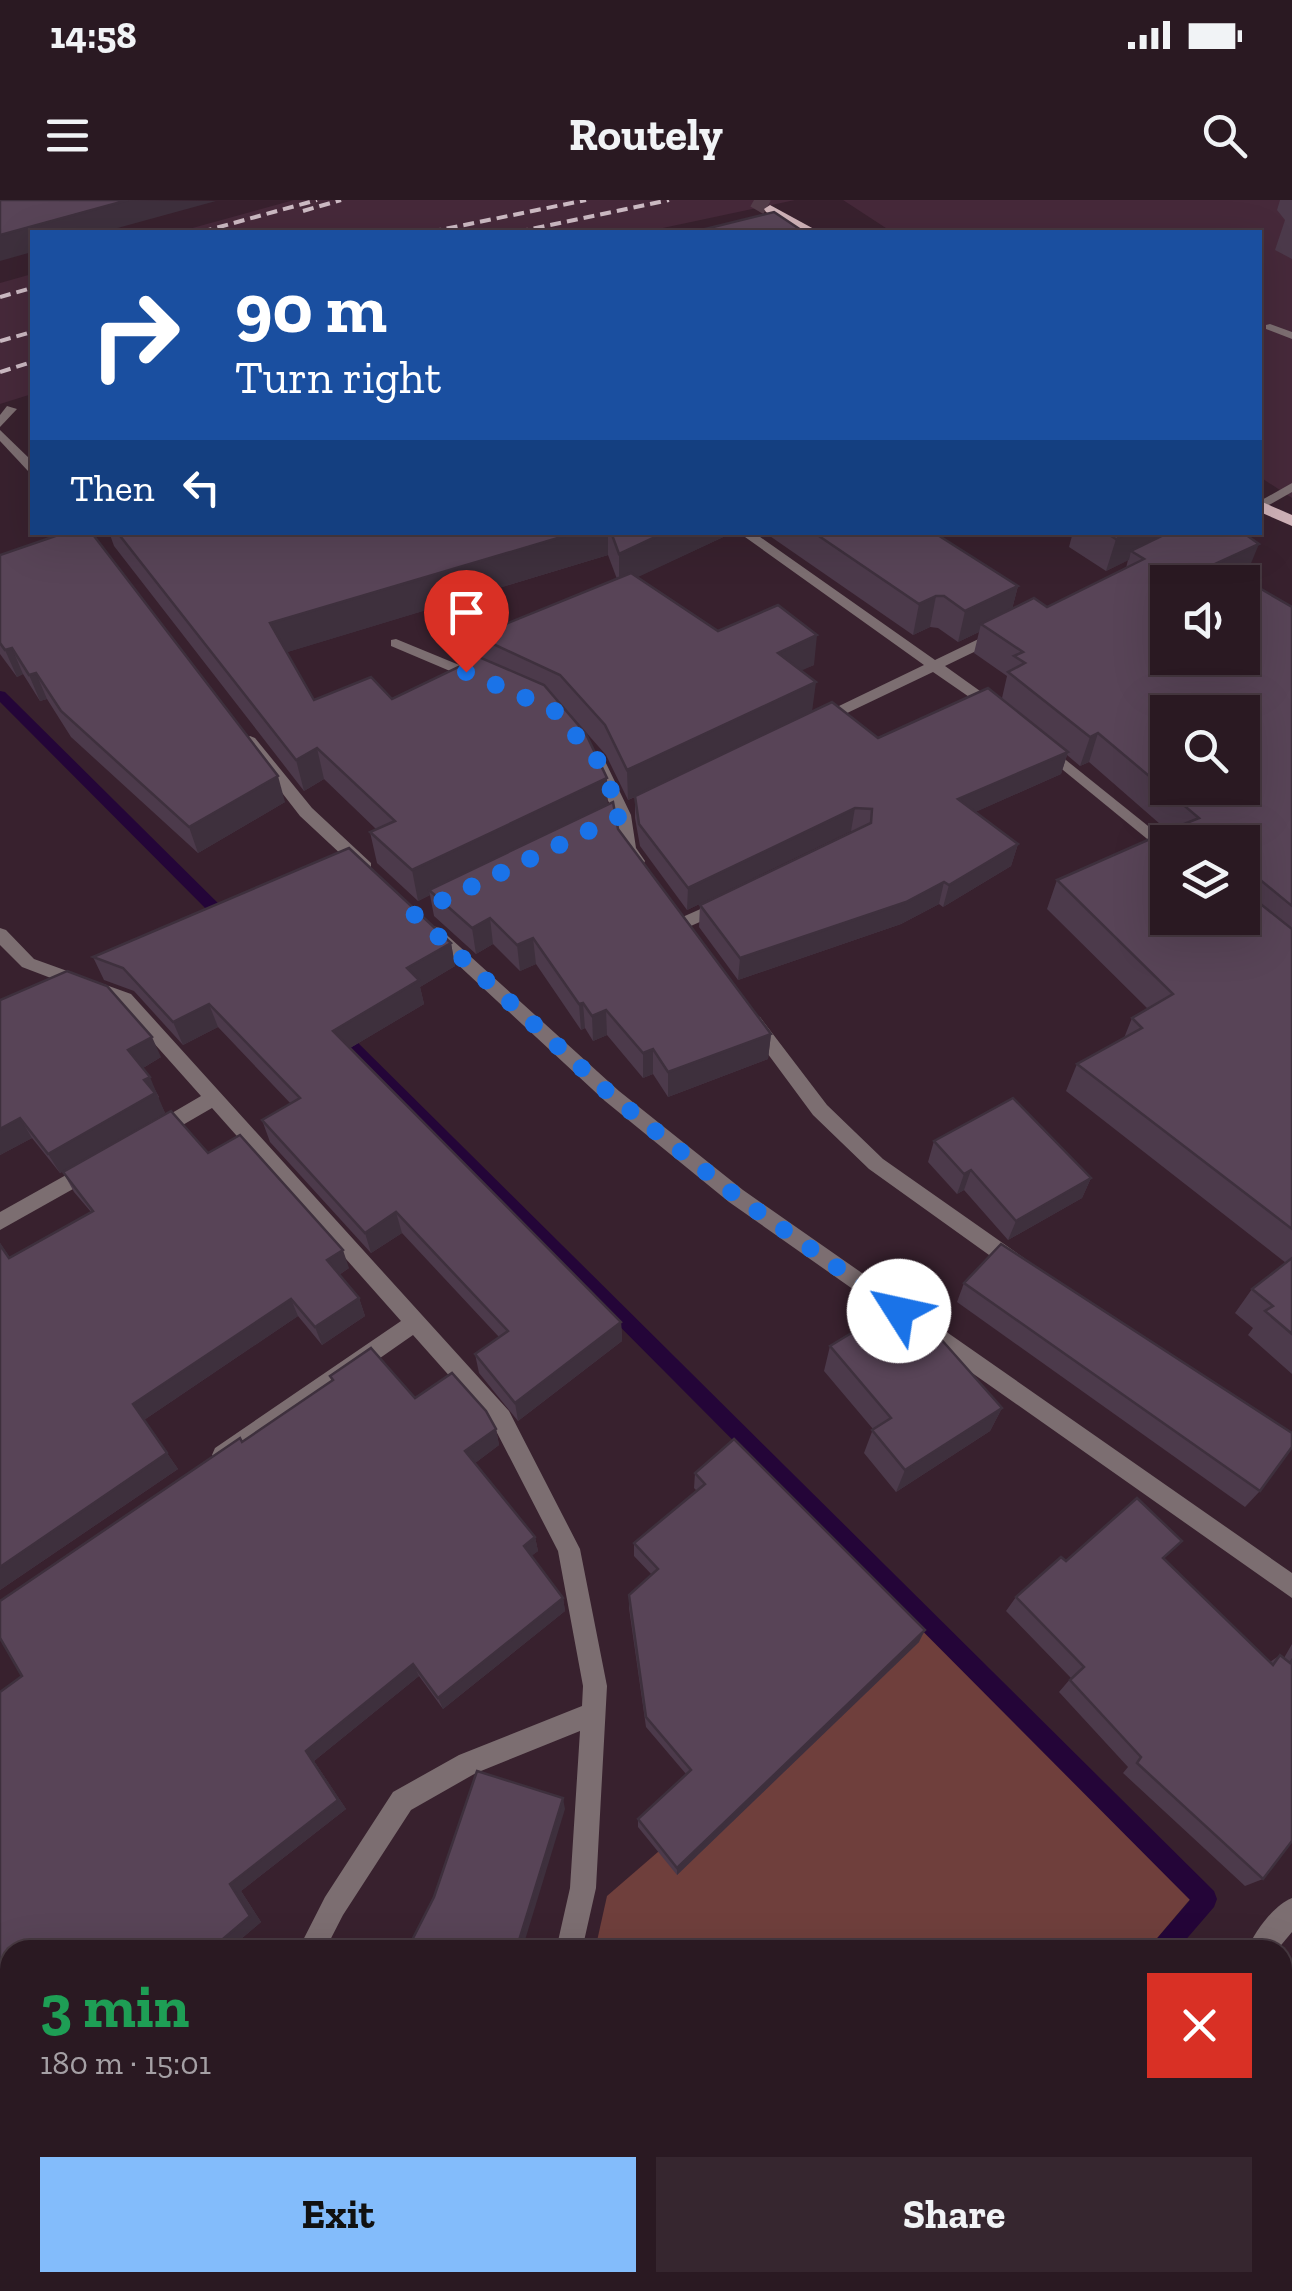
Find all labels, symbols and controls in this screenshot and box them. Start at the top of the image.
text: 14:58 [50,12,137,58]
icon: menu [40,108,95,163]
text: Routely [569,108,723,162]
icon: search [1197,108,1252,163]
text: 90 m [235,266,387,350]
icon: right [70,270,200,400]
text: Turn right [235,351,441,405]
icon: left [174,460,229,515]
text: Then [70,465,154,511]
map controls [1150,565,1260,935]
button: sound [1150,565,1260,675]
pin [424,570,509,673]
icon: arrive [439,585,494,640]
button: search [1150,695,1260,805]
button: layers [1150,825,1260,935]
position arrow [847,1259,951,1363]
text: 3 min [40,1970,189,2042]
button: close [1147,1973,1252,2078]
text: 180 m · 15:01 [40,2044,211,2082]
button: Exit [40,2157,636,2272]
button: Share [656,2157,1252,2272]

